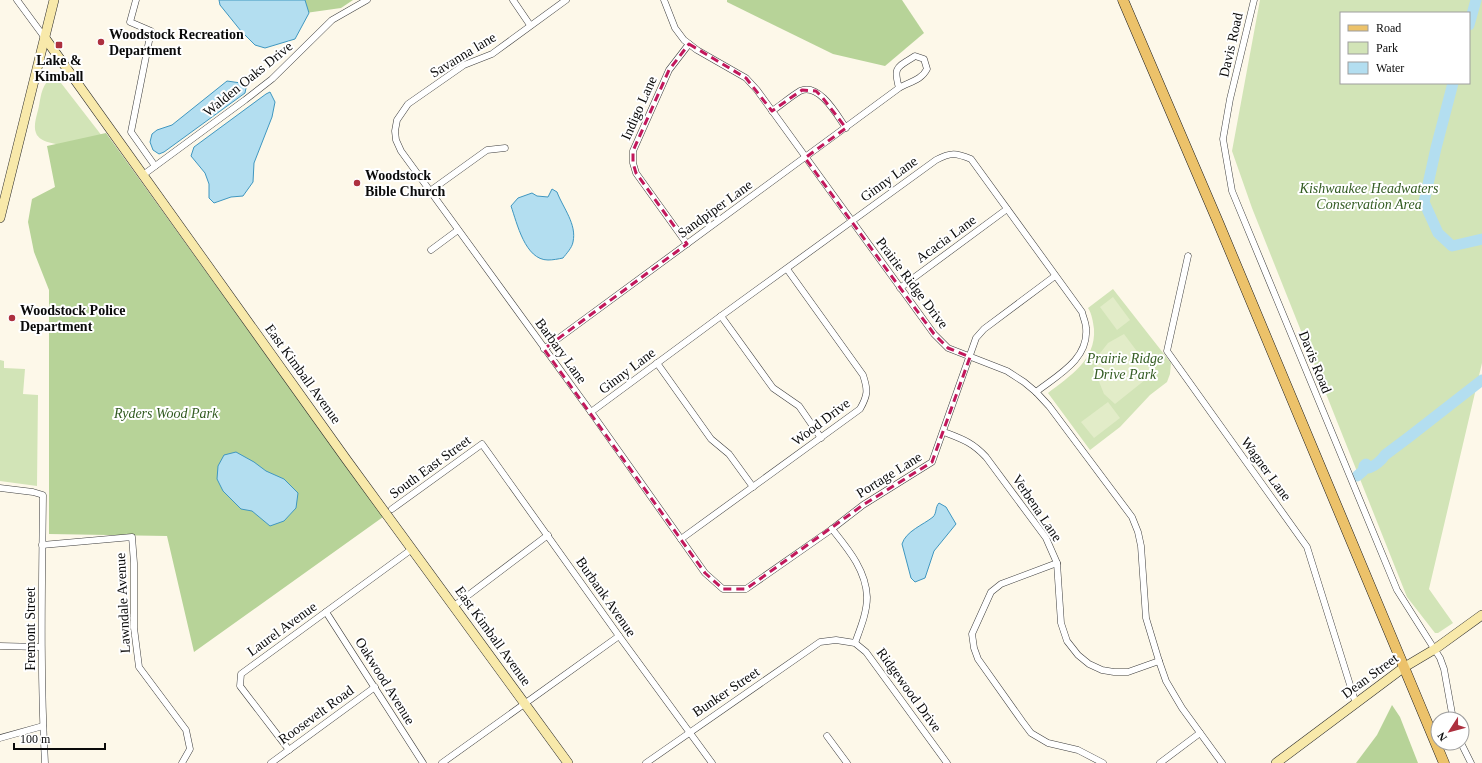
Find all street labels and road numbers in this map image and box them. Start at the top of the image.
street label: Davis Road [1216,11,1246,79]
street label: Savanna lane [427,29,499,81]
street label: Walden Oaks Drive [201,39,295,119]
street label: Indigo Lane [618,74,660,142]
street label: Ginny Lane [858,153,920,205]
street label: Sandpiper Lane [675,177,755,241]
street label: Acacia Lane [913,212,979,266]
street label: Prairie Ridge Drive [873,235,951,331]
street label: Barbary Lane [532,316,590,386]
street label: East Kimball Avenue [262,322,344,426]
street label: Davis Road [1296,329,1334,395]
street label: Ginny Lane [596,345,658,397]
street label: Wood Drive [789,395,853,449]
street label: South East Street [387,433,474,501]
street label: Wagner Lane [1238,434,1294,504]
street label: Portage Lane [854,449,924,501]
street label: Verbena Lane [1009,472,1065,544]
street label: Lawndale Avenue [113,552,133,654]
street label: Burbank Avenue [573,554,639,640]
street label: East Kimball Avenue [452,584,534,688]
street label: Fremont Street [23,587,38,671]
street label: Laurel Avenue [245,599,319,659]
street label: Oakwood Avenue [352,635,418,727]
street label: Ridgewood Drive [874,645,944,735]
street label: Dean Street [1339,651,1401,701]
street label: Bunker Street [690,664,762,720]
street label: Roosevelt Road [276,683,356,747]

